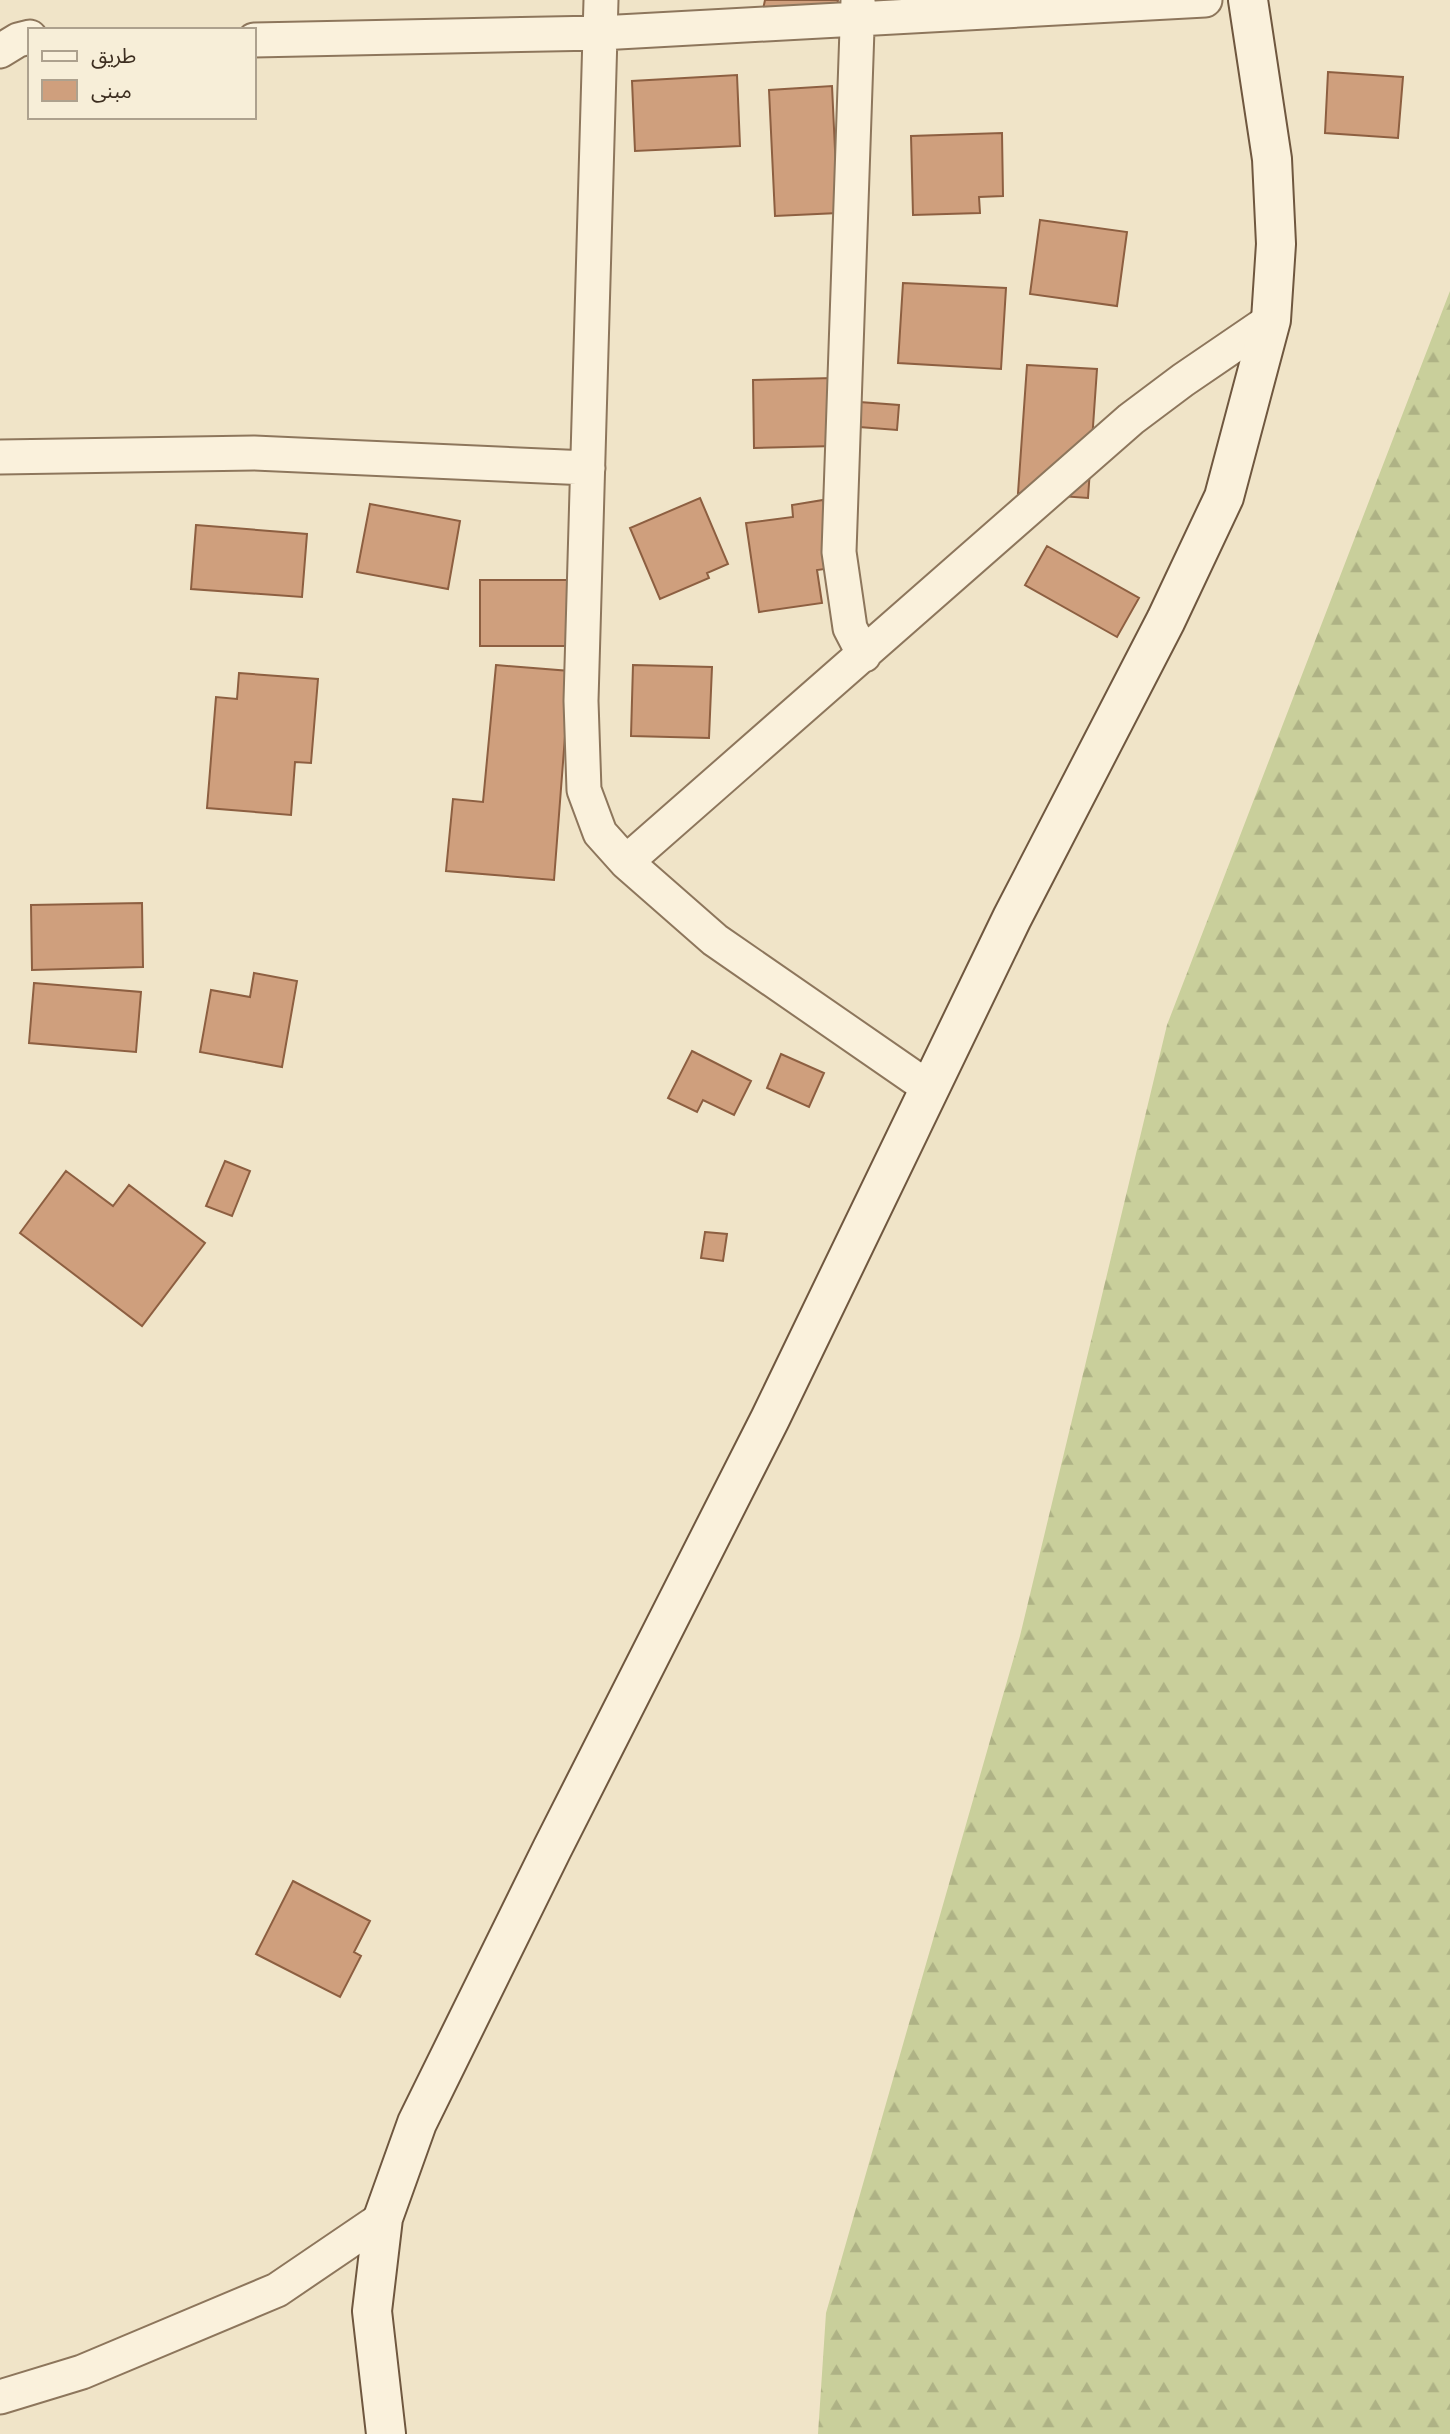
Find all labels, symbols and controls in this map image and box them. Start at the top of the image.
legend [28,28,256,119]
text: طريق [91,40,136,69]
text: مبنى [91,75,132,103]

